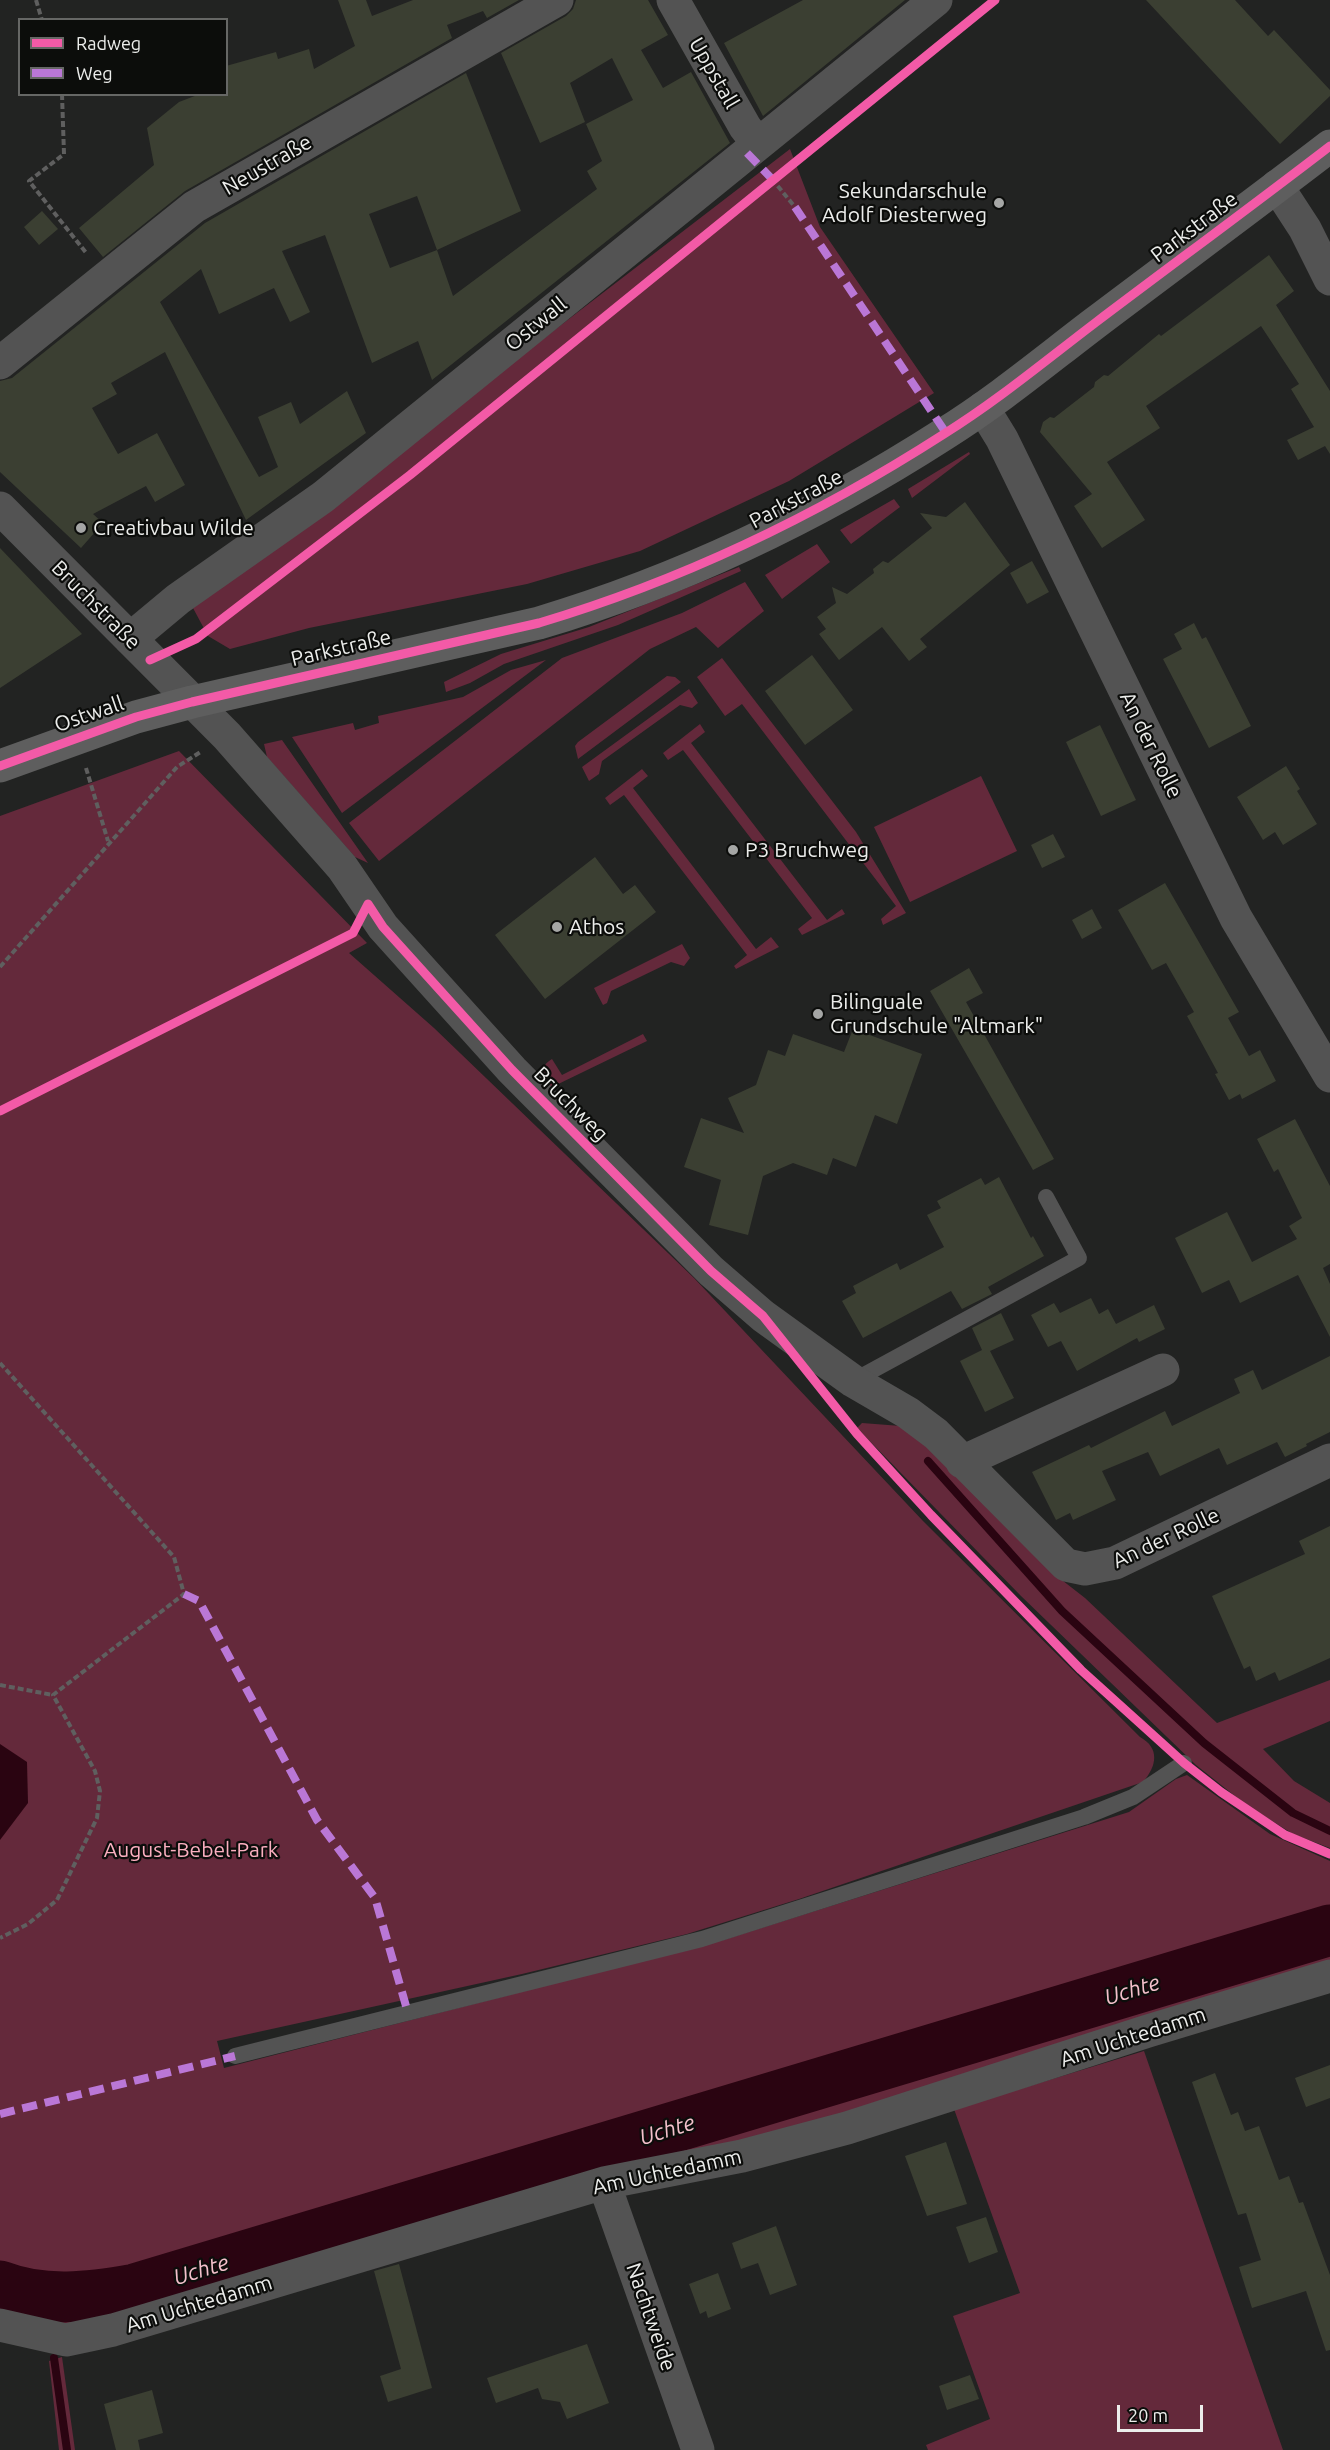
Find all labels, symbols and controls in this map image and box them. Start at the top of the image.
legend [18,18,228,96]
text: Radweg [76,33,141,53]
street label: Uppstall [684,33,744,113]
text: Weg [76,63,113,83]
street label: Neustraße [218,129,316,201]
place label: Sekundarschule Adolf Diesterweg [822,178,987,228]
street label: Parkstraße [1146,186,1242,268]
marker: Sekundarschule Adolf Diesterweg [992,196,1006,210]
street label: Ostwall [500,292,572,356]
street label: Parkstraße [745,464,847,534]
place label: Creativbau Wilde [93,515,254,541]
marker: Creativbau Wilde [74,521,88,535]
street label: Bruchstraße [46,555,146,655]
street label: Parkstraße [288,624,394,672]
street label: An der Rolle [1114,688,1188,802]
street label: Ostwall [51,690,127,738]
place label: P3 Bruchweg [745,837,869,863]
marker: P3 Bruchweg [726,843,740,857]
place label: Athos [569,914,624,940]
marker: Athos [550,920,564,934]
place label: Bilinguale Grundschule "Altmark" [830,989,1043,1039]
marker: Bilinguale Grundschule "Altmark" [811,1007,825,1021]
street label: Bruchweg [529,1062,613,1146]
street label: An der Rolle [1109,1502,1223,1574]
park label: August-Bebel-Park [104,1837,278,1863]
water label: Uchte [1101,1969,1163,2011]
street label: Am Uchtedamm [1057,2002,1209,2072]
water label: Uchte [636,2109,698,2151]
street label: Am Uchtedamm [590,2144,744,2200]
water label: Uchte [170,2249,232,2291]
street label: Nachtweide [621,2260,681,2374]
street label: Am Uchtedamm [123,2270,275,2338]
scale bar [1120,2393,1206,2431]
text: 20 m [1128,2405,1168,2425]

